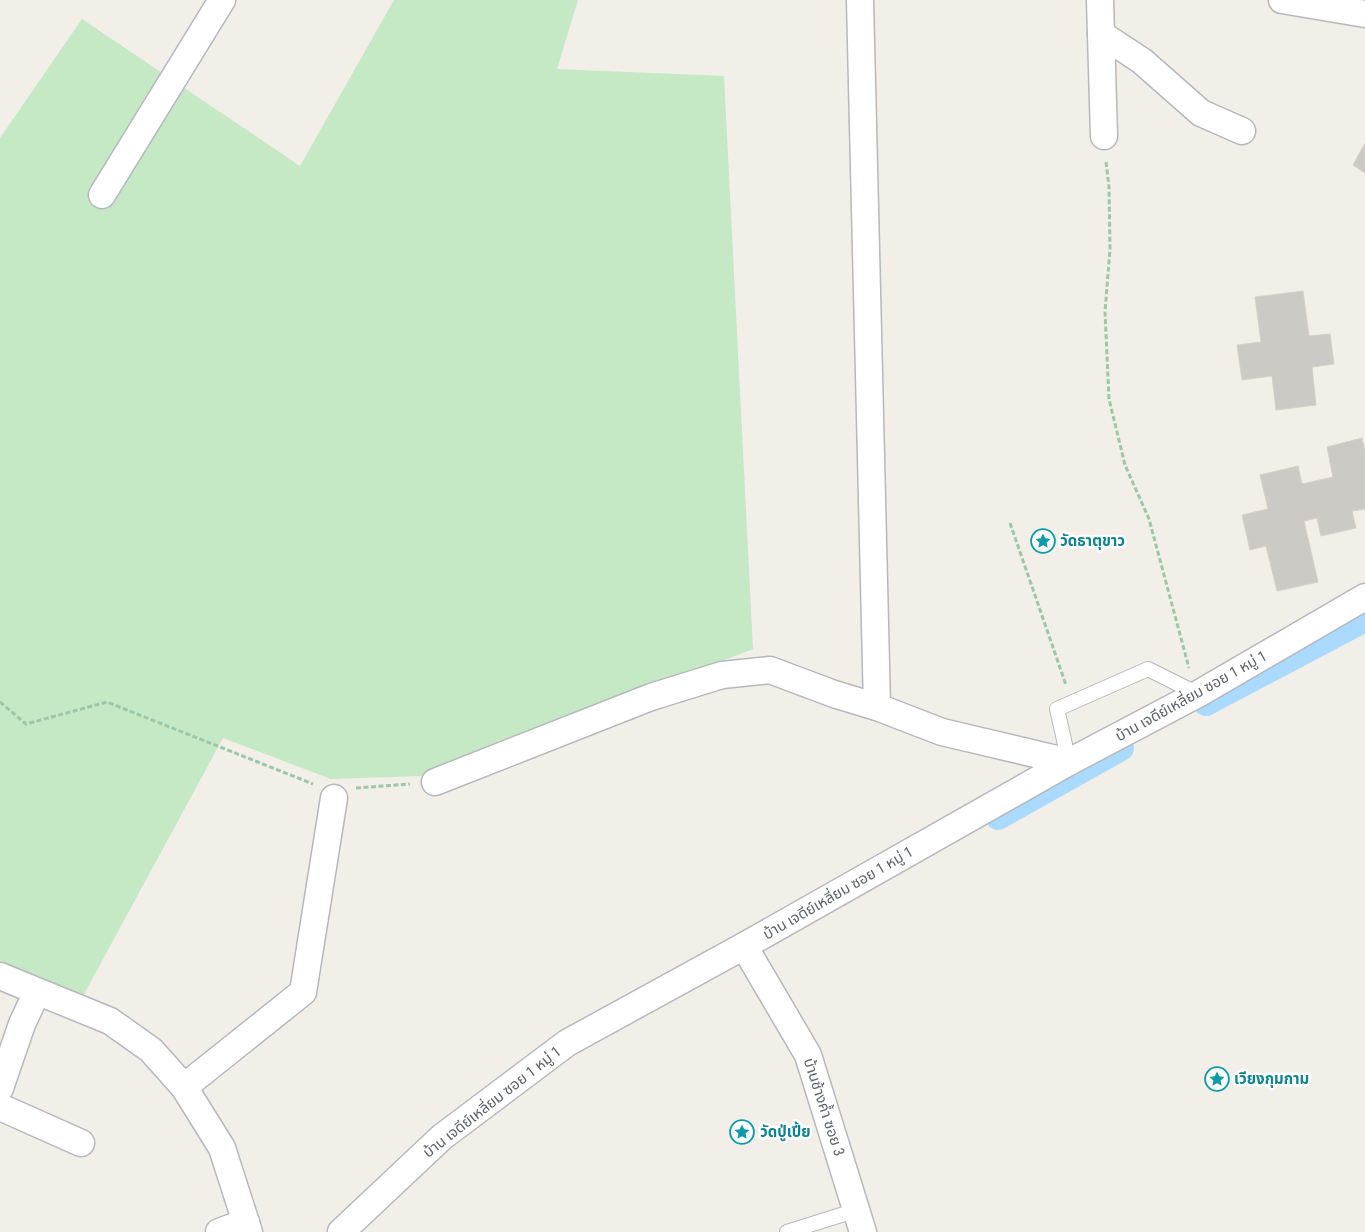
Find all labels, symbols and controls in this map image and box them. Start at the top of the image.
place icon: วัดธาตุขาว [1030,528,1056,554]
place label: วัดธาตุขาว [1060,532,1125,550]
street label: บ้าน เจดีย์เหลี่ยม ซอย 1 หมู่ 1 [1111,645,1270,745]
street label: บ้าน เจดีย์เหลี่ยม ซอย 1 หมู่ 1 [759,841,916,943]
street label: บ้าน เจดีย์เหลี่ยม ซอย 1 หมู่ 1 [418,1041,565,1162]
street label: บ้านช้างค้ำ ซอย 3 [800,1055,850,1158]
place icon: เวียงกุมกาม [1204,1066,1230,1092]
place label: เวียงกุมกาม [1234,1070,1309,1088]
place icon: วัดปู่เปี้ย [729,1119,755,1145]
place label: วัดปู่เปี้ย [760,1121,811,1142]

